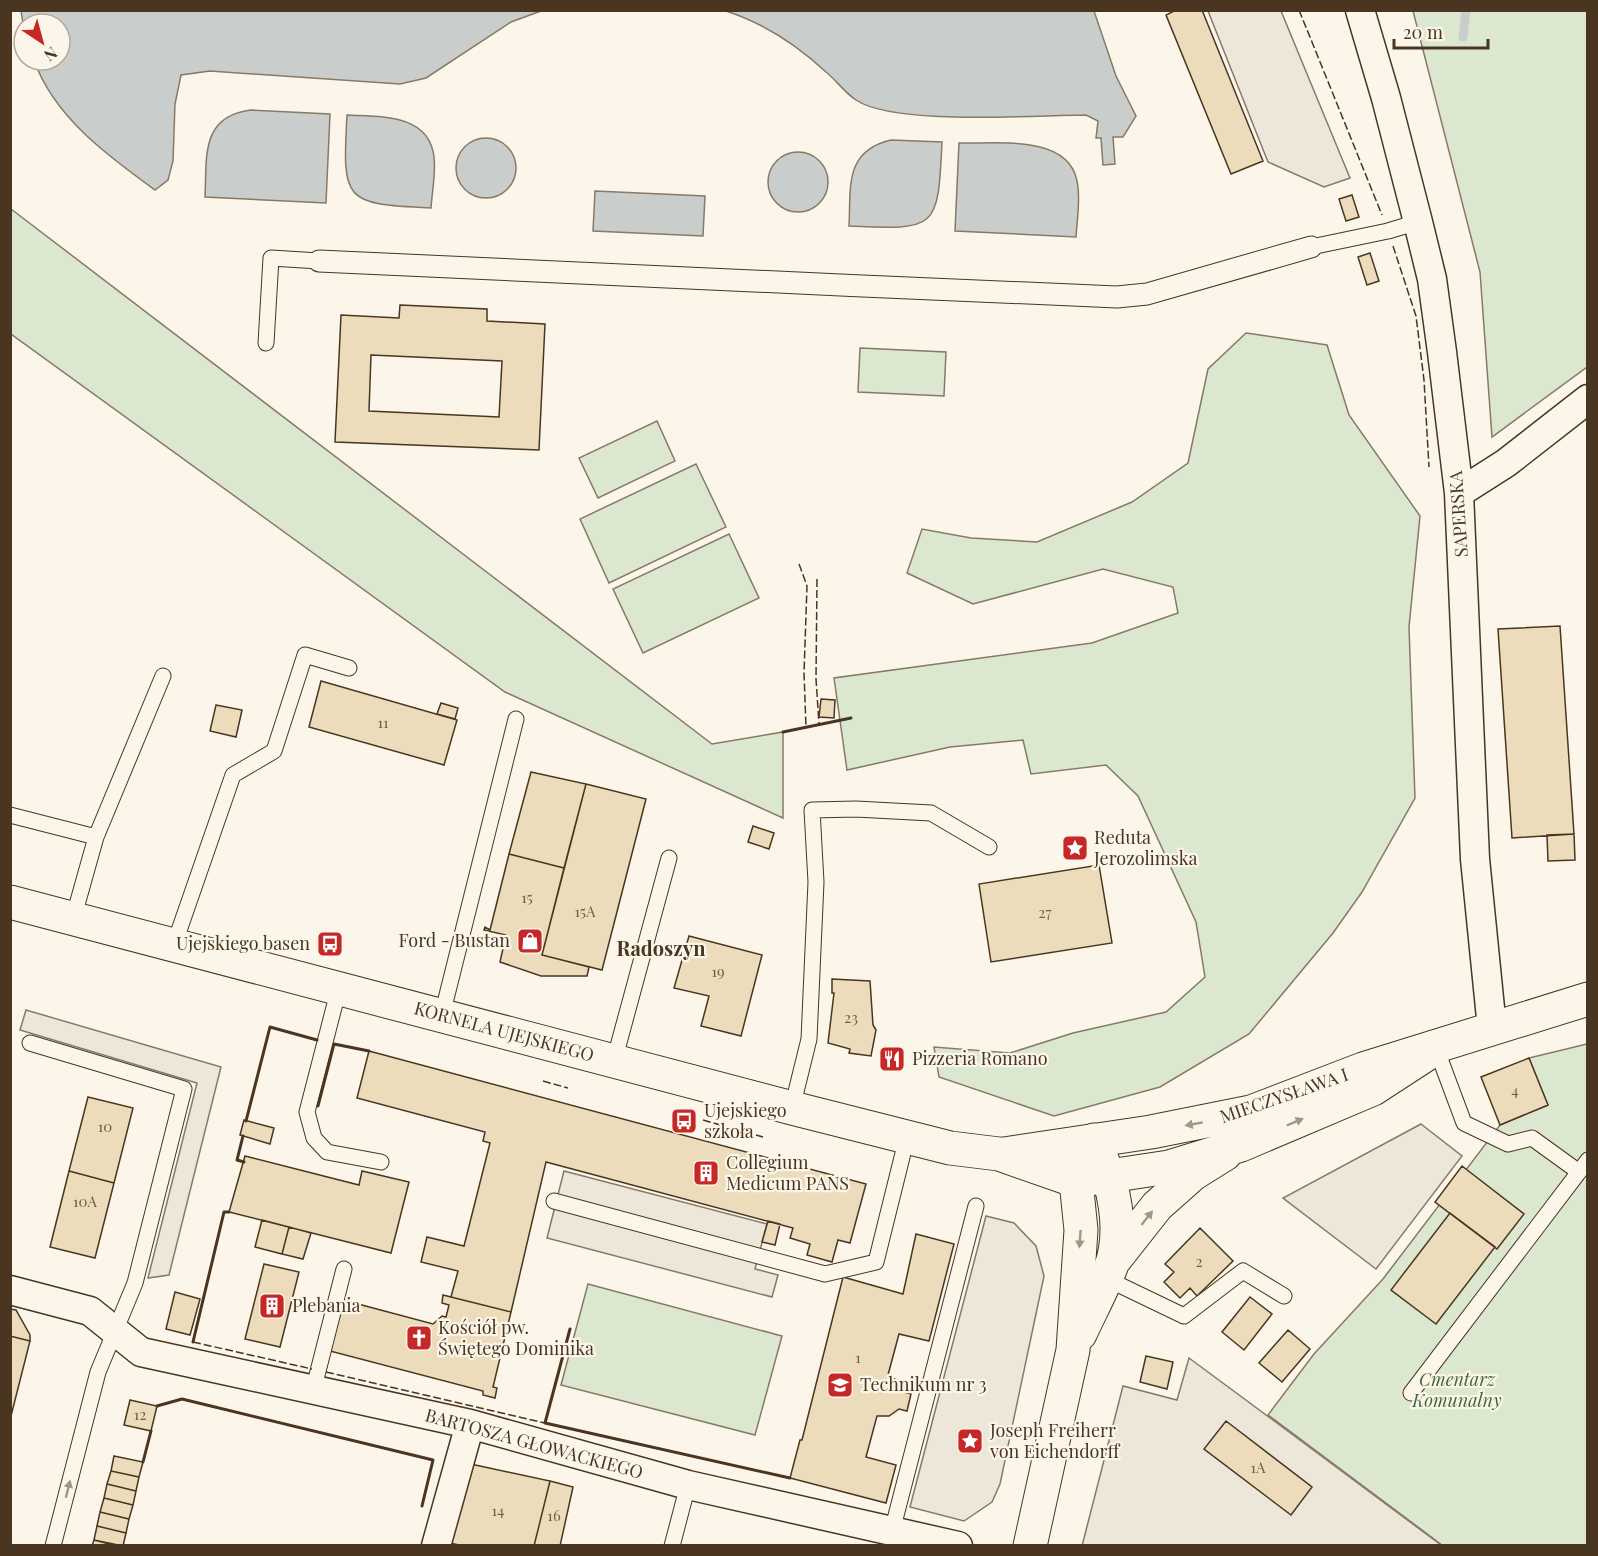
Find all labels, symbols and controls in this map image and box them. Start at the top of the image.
north arrow [12,12,72,72]
scale bar [1394,12,1488,50]
text: 20 m [1403,20,1443,44]
text: N [40,43,62,67]
street label: SAPERSKA [1443,469,1473,558]
house number: 11 [377,712,389,732]
place label: Reduta Jerozolimska [1093,825,1198,870]
place icon: Reduta Jerozolimska [1060,833,1090,863]
house number: 15 [521,887,533,907]
house number: 15A [574,901,596,921]
house number: 27 [1038,902,1052,922]
shop icon: Ford - Bustan [515,926,545,956]
place label: Ford - Bustan [398,928,510,952]
bus stop icon: Ujejskiego basen [315,929,345,959]
place label: Ujejskiego basen [176,931,310,955]
district label: Radoszyn [617,934,706,961]
house number: 19 [711,961,725,981]
street label: KORNELA UJEJSKIEGO [412,995,597,1067]
house number: 23 [844,1007,858,1027]
restaurant icon: Pizzeria Romano [877,1044,907,1074]
place label: Pizzeria Romano [912,1046,1048,1070]
street label: MIECZYSŁAWA I [1216,1062,1351,1128]
house number: 4 [1511,1080,1519,1100]
place label: Ujejskiego szkoła [704,1098,787,1143]
bus stop icon: Ujejskiego szkoła [669,1106,699,1136]
house number: 10 [98,1116,112,1136]
one-way arrow [1286,1117,1304,1126]
one-way arrow [1184,1120,1203,1129]
place label: Collegium Medicum PANS [726,1150,849,1195]
building icon: Collegium Medicum PANS [691,1158,721,1188]
house number: 10A [73,1191,98,1211]
one-way arrow [1141,1211,1153,1227]
one-way arrow [1075,1230,1085,1249]
house number: 2 [1195,1251,1203,1271]
building icon: Plebania [257,1291,287,1321]
place label: Plebania [292,1293,361,1317]
place label: Kościół pw. Świętego Dominika [438,1315,594,1360]
church icon: Kościół pw. Świętego Dominika [404,1323,434,1353]
house number: 1 [855,1347,861,1367]
park label: Cmentarz Komunalny [1411,1367,1502,1412]
school or university icon: Technikum nr 3 [825,1370,855,1400]
place label: Technikum nr 3 [860,1372,987,1396]
street label: BARTOSZA GŁOWACKIEGO [423,1402,646,1484]
house number: 12 [134,1404,146,1424]
place label: Joseph Freiherr von Eichendorff [989,1418,1120,1463]
place icon: Joseph Freiherr von Eichendorff [955,1426,985,1456]
house number: 1A [1250,1457,1266,1477]
one-way arrow [64,1480,73,1498]
house number: 14 [492,1500,504,1520]
house number: 16 [547,1505,561,1525]

